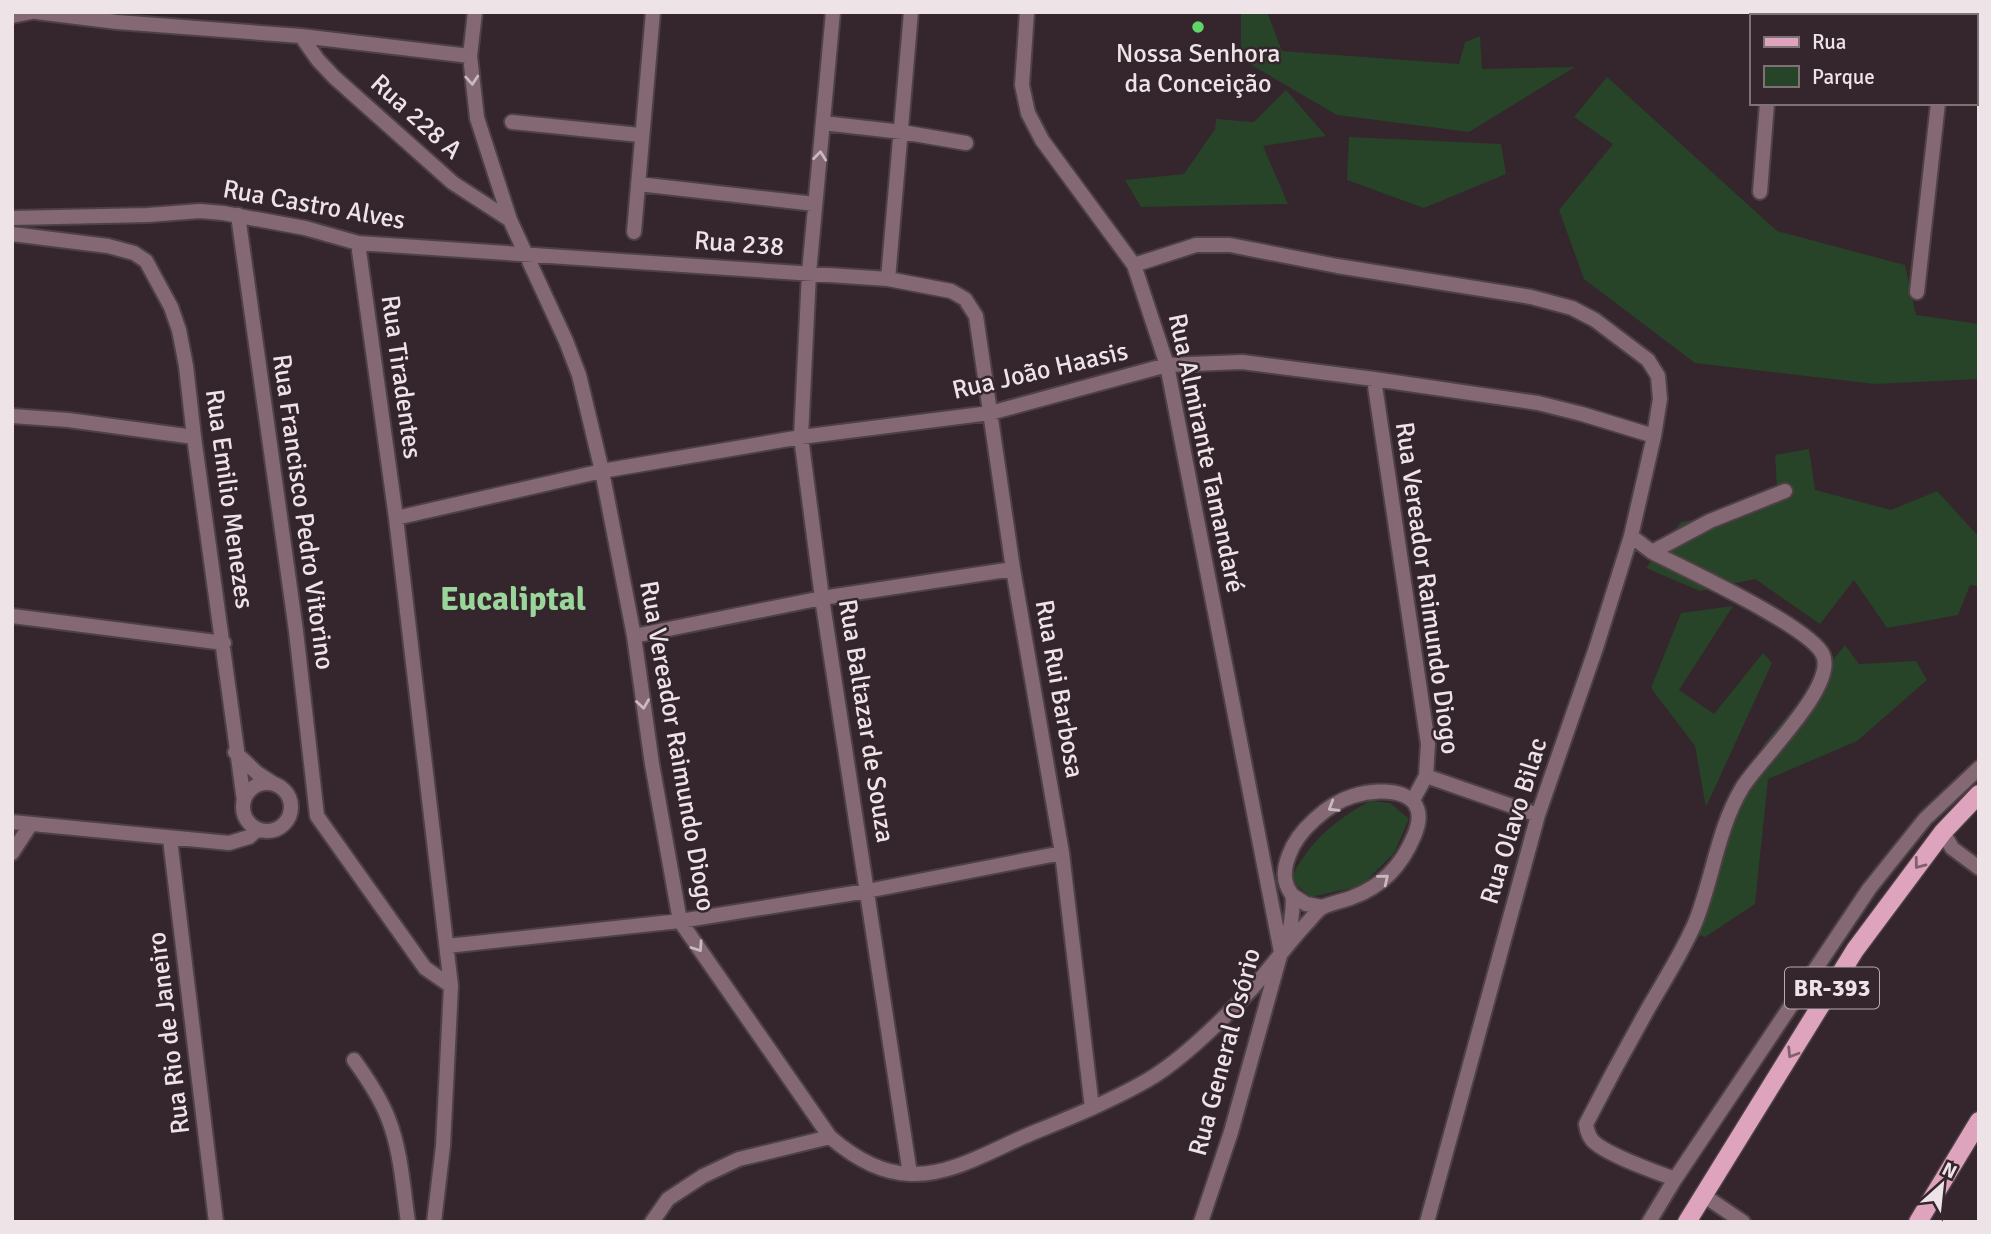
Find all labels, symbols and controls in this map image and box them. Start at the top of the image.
legend [1750,14,1977,105]
marker: Nossa Senhora da Conceição [1190,19,1206,35]
text: Rua [1812,29,1846,55]
place label: Nossa Senhora da Conceição [1116,38,1280,100]
text: Parque [1812,64,1875,90]
street label: Rua 228 A [364,68,468,166]
one-way arrow [464,75,479,86]
one-way arrow [812,150,827,161]
street label: Rua Castro Alves [220,173,408,237]
street label: Rua 238 [693,225,785,263]
street label: Rua Tiradentes [374,293,428,461]
street label: Rua Almirante Tamandaré [1161,310,1251,596]
street label: Rua João Haasis [949,335,1131,407]
street label: Rua Francisco Pedro Vitorino [265,352,341,672]
street label: Rua Emilio Menezes [198,387,260,611]
street label: Rua Vereador Raimundo Diogo [1388,420,1466,756]
street label: Rua Vereador Raimundo Diogo [632,578,722,914]
district label: Eucaliptal [440,579,586,620]
street label: Rua Baltazar de Souza [831,597,901,845]
street label: Rua Rui Barbosa [1028,597,1090,781]
one-way arrow [635,698,650,710]
street label: Rua Olavo Bilac [1474,734,1554,908]
one-way arrow [1327,799,1340,812]
one-way arrow [1915,857,1927,869]
one-way arrow [1375,875,1388,887]
street label: Rua Rio de Janeiro [141,930,197,1136]
one-way arrow [690,939,702,952]
street label: Rua General Osório [1182,945,1268,1159]
road number: BR-393 [1785,968,1879,1008]
one-way arrow [1787,1045,1800,1058]
north arrow [1907,1150,1977,1220]
text: N [1938,1157,1961,1184]

